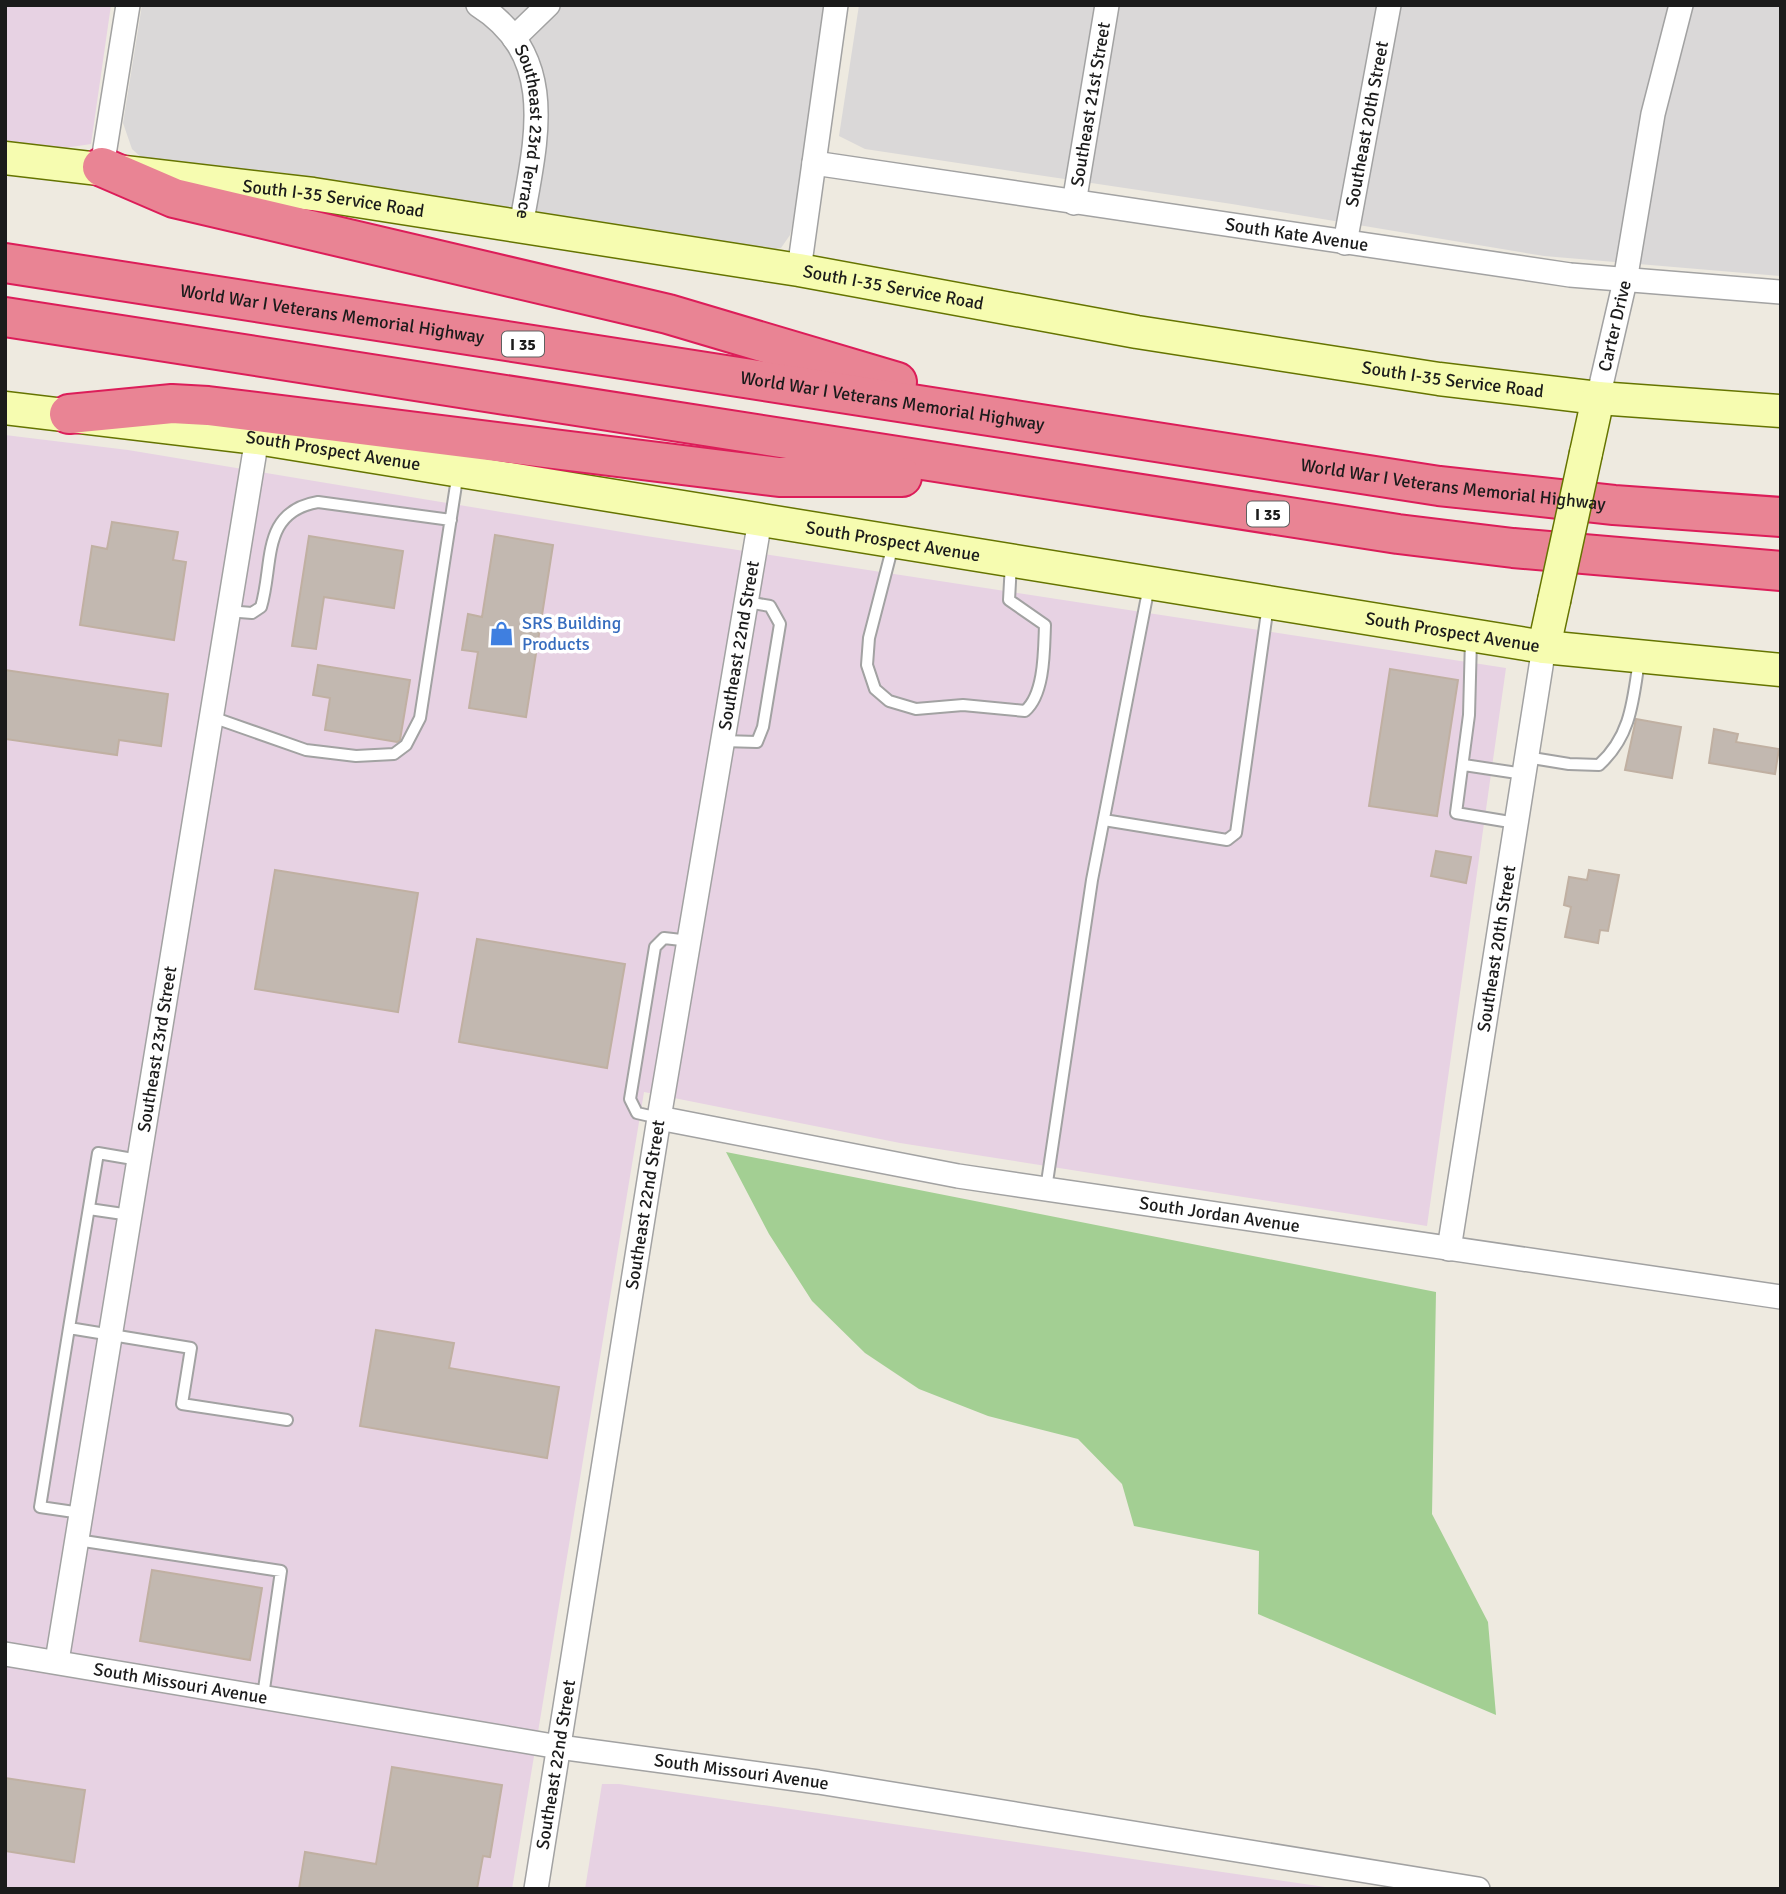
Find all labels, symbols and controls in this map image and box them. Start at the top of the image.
street label: Southeast 21st Street [1066,21,1115,188]
street label: Southeast 20th Street [1341,39,1393,209]
street label: Southeast 23rd Terrace [510,40,547,221]
street label: South I-35 Service Road [241,175,426,222]
street label: South Kate Avenue [1224,213,1370,256]
street label: South I-35 Service Road [801,260,986,315]
street label: Carter Drive [1593,278,1636,374]
street label: World War I Veterans Memorial Highway [178,279,486,348]
road number: I 35 [502,332,544,356]
street label: South I-35 Service Road [1360,356,1545,402]
street label: World War I Veterans Memorial Highway [739,366,1047,436]
street label: South Prospect Avenue [245,426,422,475]
street label: World War I Veterans Memorial Highway [1299,454,1607,515]
road number: I 35 [1247,502,1289,526]
street label: South Prospect Avenue [804,516,982,566]
street label: Southeast 22nd Street [714,559,764,732]
street label: South Prospect Avenue [1364,607,1541,657]
place label: SRS Building Products [522,612,621,655]
shop icon: SRS Building Products [488,619,516,647]
street label: Southeast 20th Street [1472,864,1520,1034]
street label: Southeast 23rd Street [133,964,181,1134]
street label: Southeast 22nd Street [621,1118,670,1291]
street label: South Jordan Avenue [1138,1192,1301,1237]
street label: South Missouri Avenue [92,1658,269,1709]
street label: Southeast 22nd Street [531,1678,580,1851]
street label: South Missouri Avenue [653,1749,830,1795]

